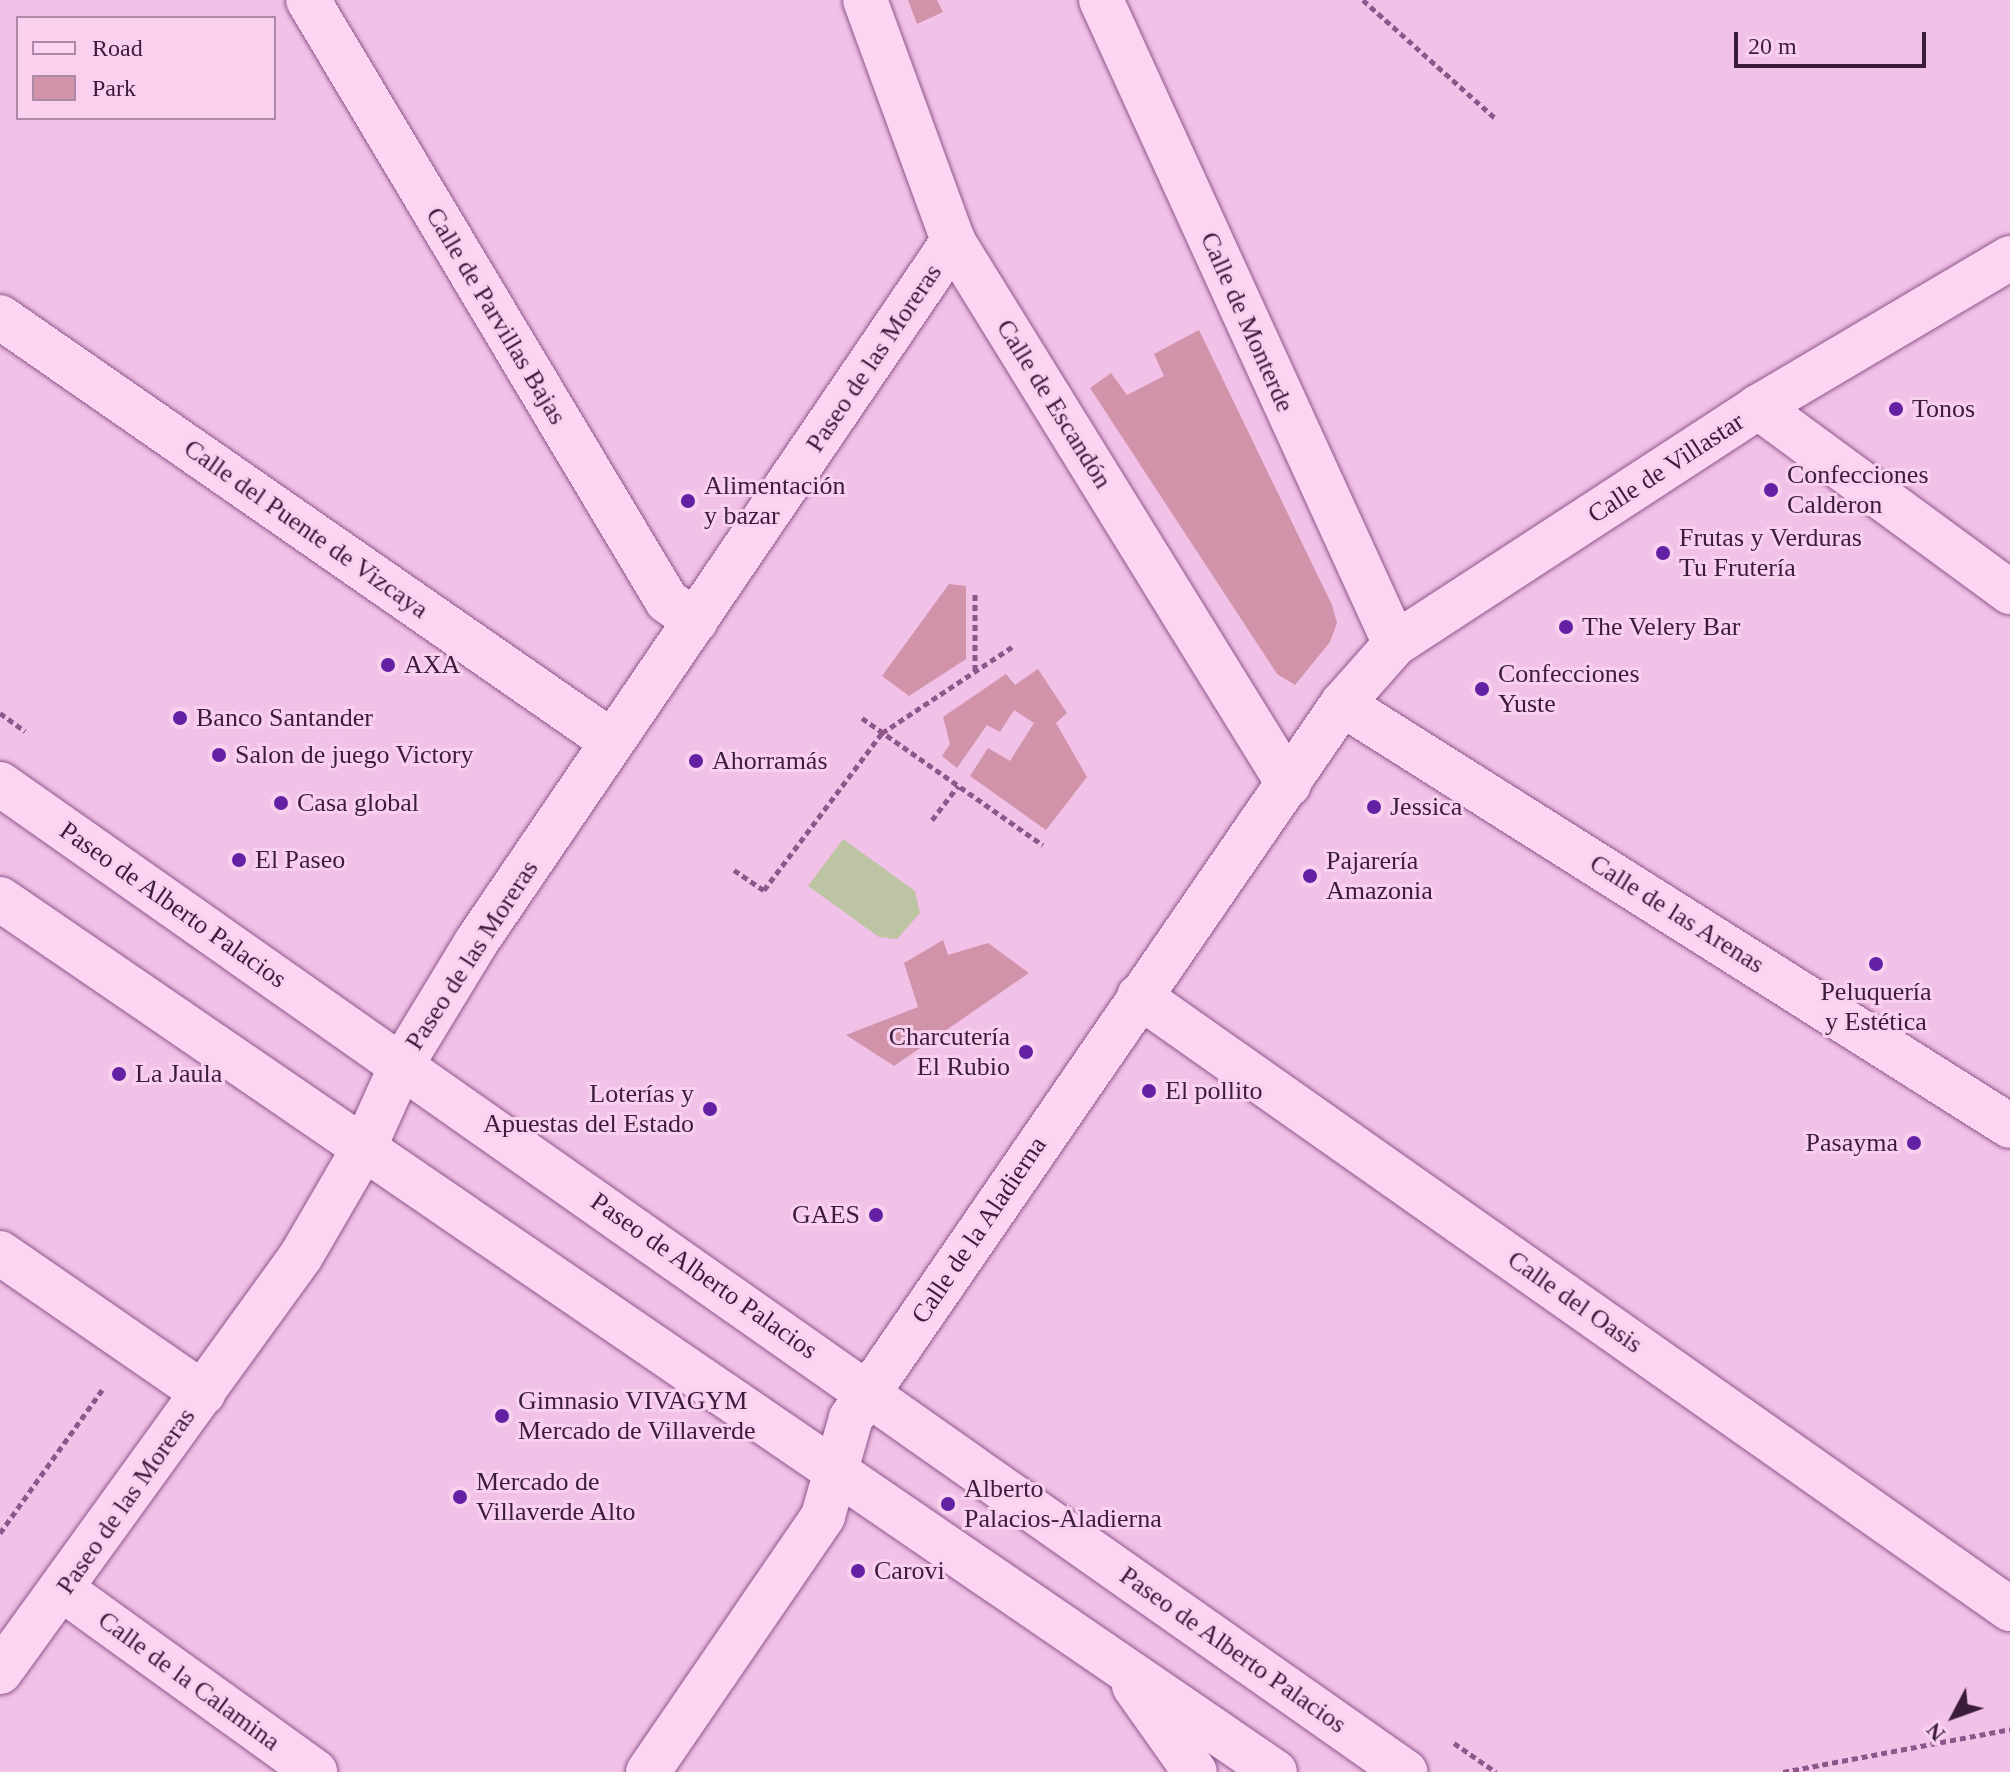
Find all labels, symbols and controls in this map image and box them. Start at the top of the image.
legend [16,16,276,120]
scale bar [1738,16,1930,66]
text: 20 m [1748,33,1797,59]
text: Road [92,35,143,61]
text: Park [92,75,136,101]
street label: Calle de Parvillas Bajas [419,202,573,430]
street label: Calle de Monterde [1193,227,1301,417]
street label: Paseo de las Moreras [799,258,949,458]
street label: Calle de Escandón [990,314,1118,494]
place label: Tonos [1912,393,1975,425]
marker: Tonos [1887,400,1905,418]
street label: Calle de Villastar [1582,406,1750,530]
street label: Calle del Puente de Vizcaya [178,433,434,625]
place label: Confecciones Calderon [1787,459,1929,520]
place label: Alimentación y bazar [704,470,846,532]
marker: Confecciones Calderon [1762,481,1780,499]
marker: Alimentación y bazar [679,492,697,510]
place label: Frutas y Verduras Tu Frutería [1679,522,1862,584]
marker: Frutas y Verduras Tu Frutería [1654,544,1672,562]
place label: The Velery Bar [1582,611,1741,643]
marker: The Velery Bar [1557,618,1575,636]
place label: AXA [404,649,460,681]
marker: AXA [379,656,397,674]
place label: Confecciones Yuste [1498,658,1640,720]
marker: Confecciones Yuste [1473,680,1491,698]
place label: Banco Santander [196,702,373,734]
marker: Banco Santander [171,709,189,727]
place label: Salon de juego Victory [235,739,474,771]
place label: Ahorramás [712,745,828,777]
marker: Salon de juego Victory [210,746,228,764]
marker: Ahorramás [687,752,705,770]
place label: Casa global [297,787,419,819]
place label: Jessica [1390,791,1462,823]
marker: Casa global [272,794,290,812]
marker: Jessica [1365,798,1383,816]
street label: Paseo de Alberto Palacios [53,815,293,995]
place label: El Paseo [255,844,345,876]
place label: Pajarería Amazonia [1326,845,1433,906]
street label: Calle de las Arenas [1583,847,1771,981]
marker: El Paseo [230,851,248,869]
street label: Paseo de las Moreras [399,854,545,1056]
marker: Pajarería Amazonia [1301,867,1319,885]
marker: Peluquería y Estética [1867,955,1885,973]
place label: Peluquería y Estética [1820,976,1932,1038]
place label: Charcutería El Rubio [889,1021,1010,1082]
marker: Charcutería El Rubio [1017,1043,1035,1061]
place label: La Jaula [135,1058,222,1090]
marker: La Jaula [110,1065,128,1083]
place label: El pollito [1165,1075,1262,1107]
place label: Loterías y Apuestas del Estado [483,1078,694,1140]
marker: El pollito [1140,1082,1158,1100]
marker: Loterías y Apuestas del Estado [701,1100,719,1118]
place label: Pasayma [1806,1127,1898,1159]
street label: Calle de la Aladierna [905,1130,1053,1330]
marker: Pasayma [1905,1134,1923,1152]
street label: Paseo de Alberto Palacios [584,1186,824,1366]
place label: GAES [792,1199,860,1231]
marker: GAES [867,1206,885,1224]
street label: Calle del Oasis [1502,1244,1648,1360]
place label: Gimnasio VIVAGYM Mercado de Villaverde [518,1385,756,1446]
street label: Paseo de las Moreras [50,1402,202,1600]
marker: Gimnasio VIVAGYM Mercado de Villaverde [493,1407,511,1425]
place label: Mercado de Villaverde Alto [476,1466,637,1528]
place label: Alberto Palacios-Aladierna [964,1473,1162,1534]
marker: Mercado de Villaverde Alto [451,1488,469,1506]
marker: Alberto Palacios-Aladierna [939,1495,957,1513]
place label: Carovi [874,1555,945,1587]
street label: Paseo de Alberto Palacios [1113,1560,1353,1740]
marker: Carovi [849,1562,867,1580]
street label: Calle de la Calamina [92,1605,286,1757]
north arrow [1914,1676,1994,1756]
text: N [1921,1718,1950,1746]

